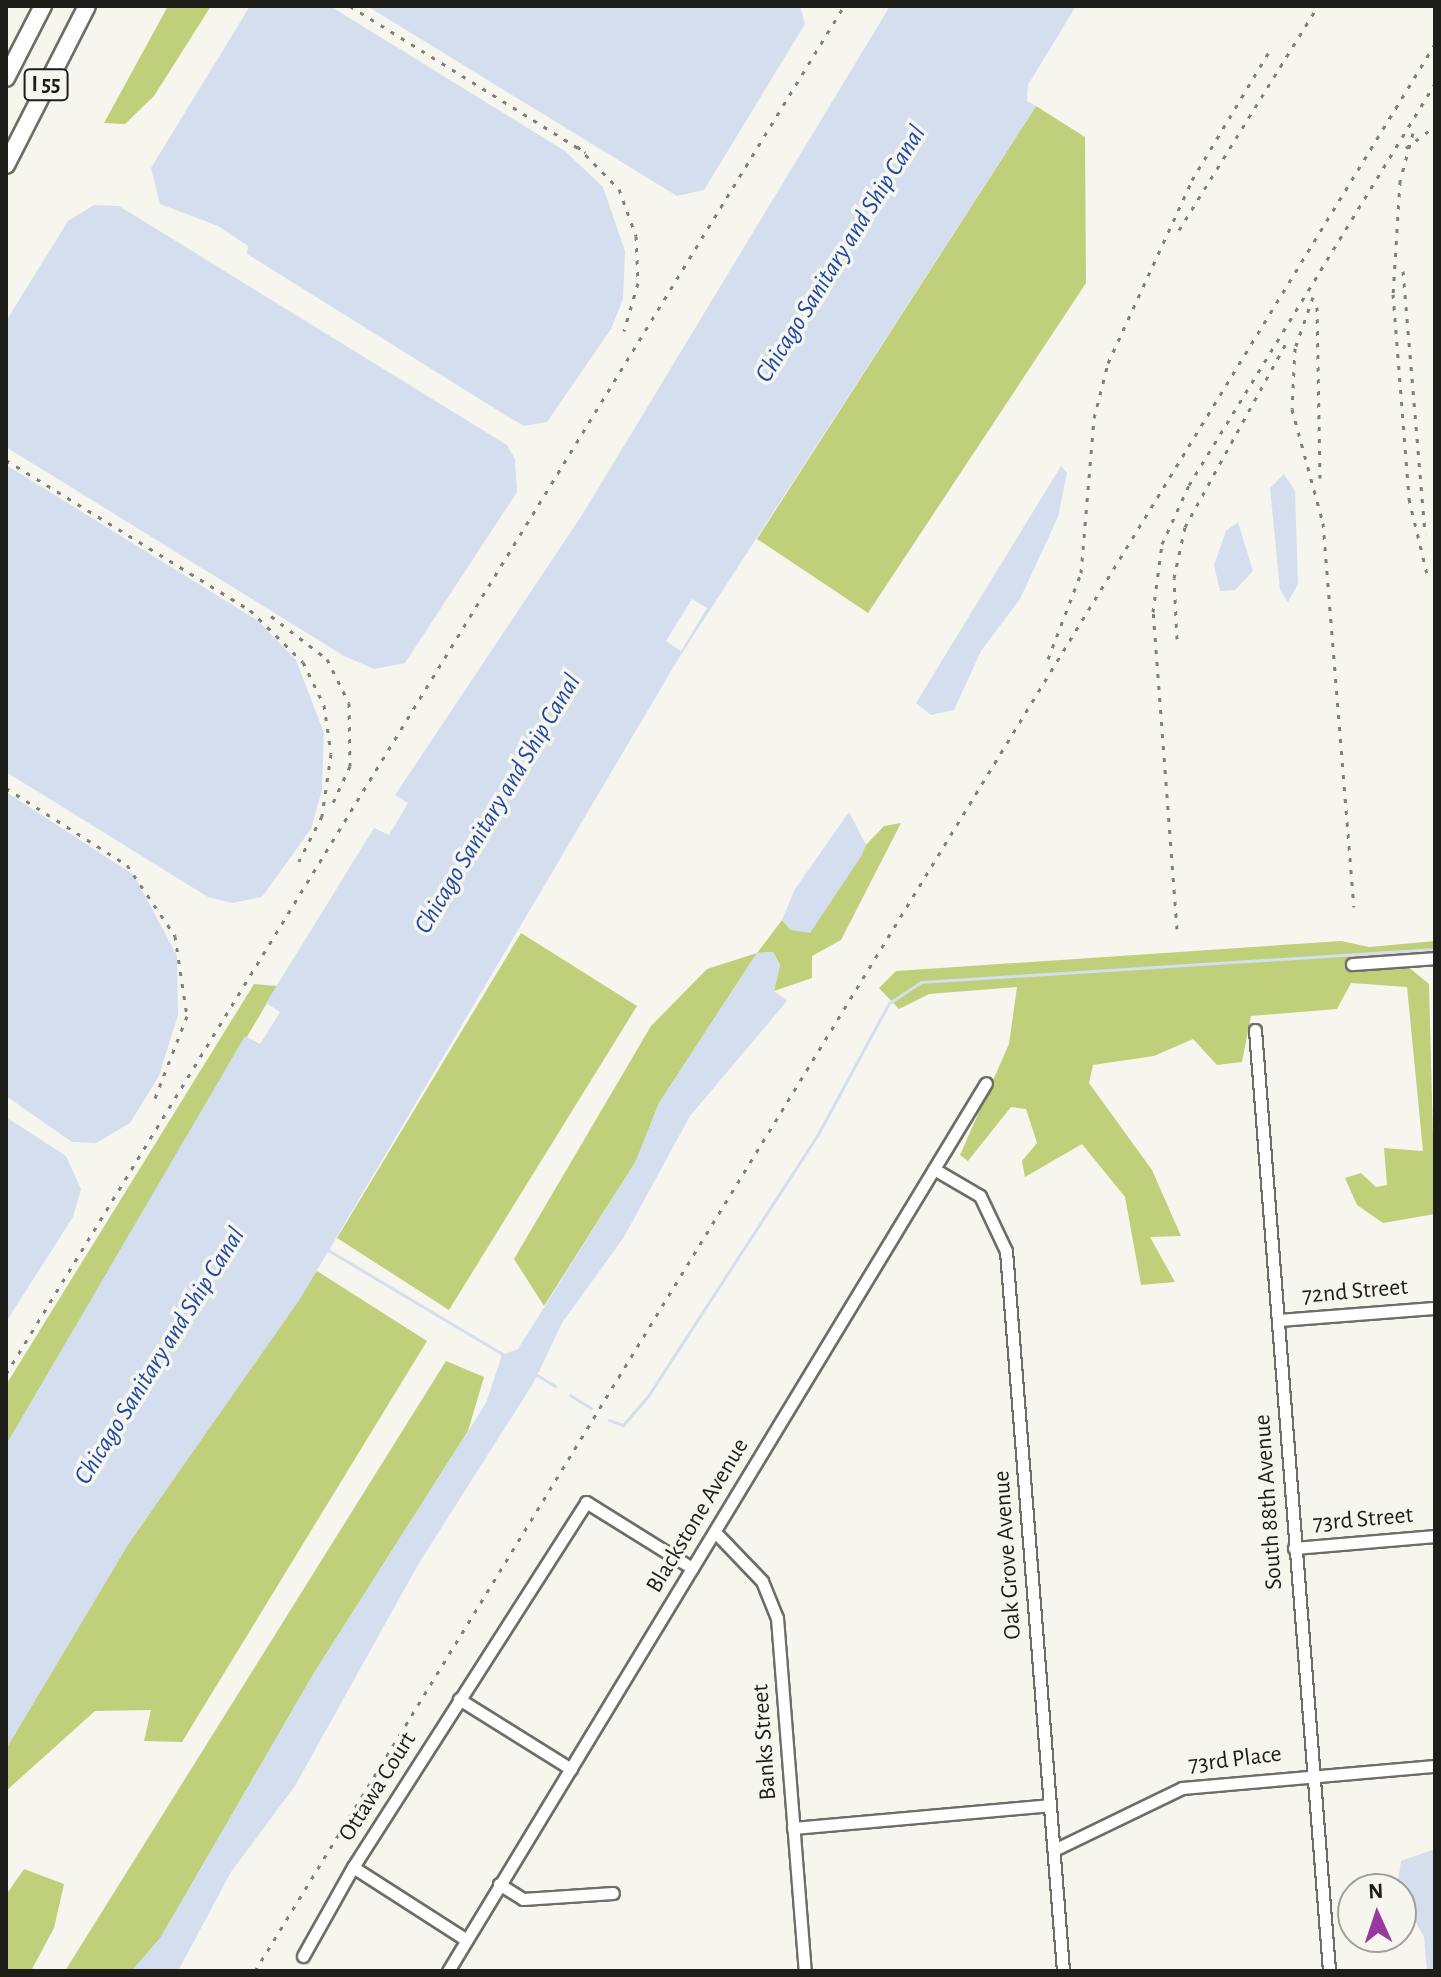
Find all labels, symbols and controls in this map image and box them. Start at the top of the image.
road number: I 55 [22,67,70,103]
water label: Chicago Sanitary and Ship Canal [749,120,933,388]
water label: Chicago Sanitary and Ship Canal [408,668,588,940]
water label: Chicago Sanitary and Ship Canal [68,1222,252,1490]
street label: 72nd Street [1301,1273,1409,1311]
street label: South 88th Avenue [1249,1413,1289,1591]
street label: Blackstone Avenue [641,1434,755,1598]
street label: Oak Grove Avenue [988,1470,1028,1640]
street label: 73rd Street [1312,1501,1414,1539]
street label: Banks Street [747,1683,783,1801]
street label: Ottawa Court [333,1727,423,1847]
street label: 73rd Place [1187,1740,1283,1780]
north arrow [1337,1873,1417,1953]
text: N [1368,1880,1384,1902]

